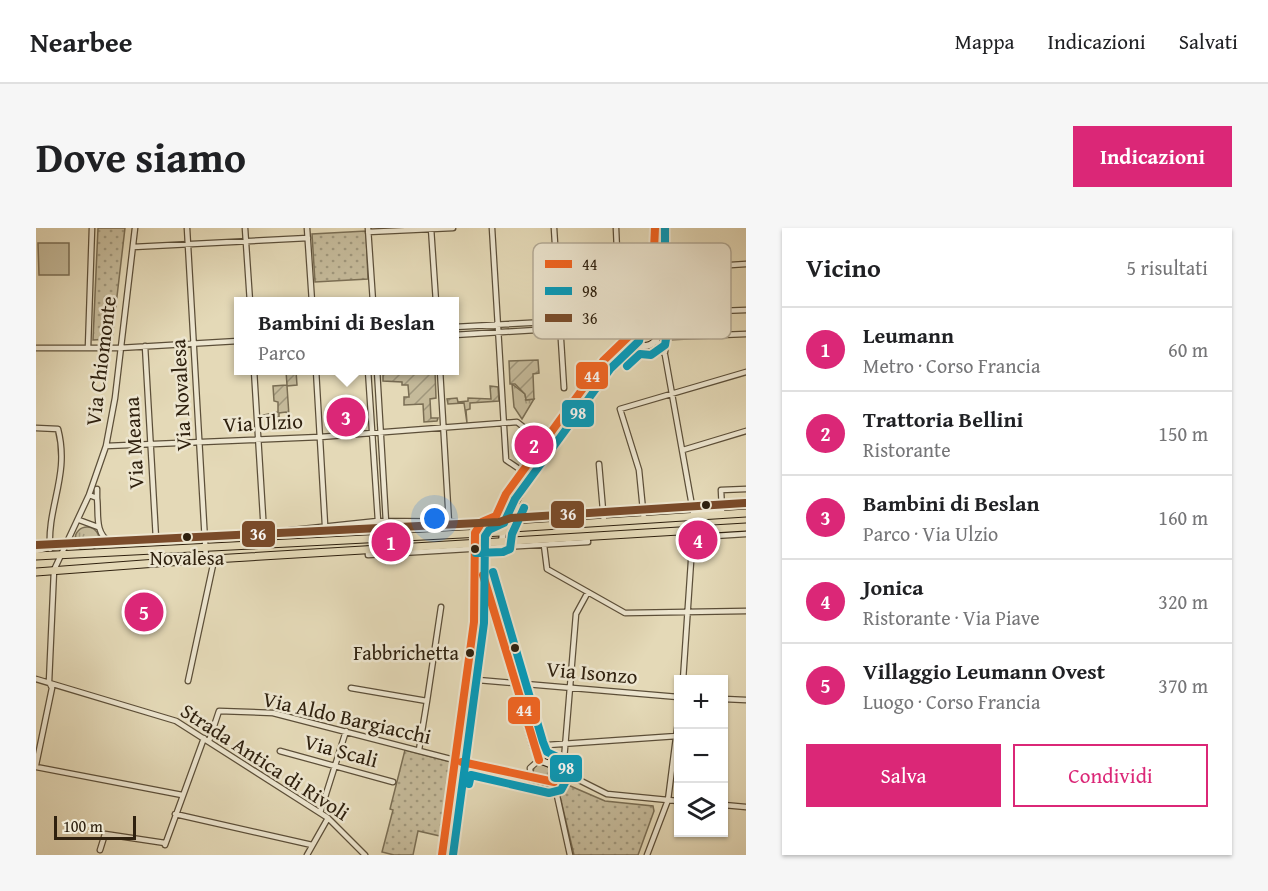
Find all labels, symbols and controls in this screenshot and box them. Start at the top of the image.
text: Nearbee [30,21,133,62]
text: Mappa [955,26,1015,57]
text: Indicazioni [1048,26,1146,57]
text: Salvati [1179,26,1238,57]
text: Dove siamo [36,126,246,187]
button: Indicazioni [1073,126,1232,187]
legend [533,243,731,339]
text: Vicino [806,248,881,287]
text: 44 [582,252,598,276]
text: 5 risultati [1127,253,1208,282]
text: 98 [582,279,598,303]
street label: Via Chiomonte [77,294,124,428]
popup [234,297,459,375]
text: Bambini di Beslan [258,306,435,338]
text: 36 [582,306,598,330]
text: Leumann [863,319,954,351]
text: 1 [820,335,831,364]
text: 60 m [1168,335,1208,364]
street label: Via Novalesa [162,338,199,452]
text: Parco [258,338,305,367]
text: Metro · Corso Francia [863,351,1040,380]
line badge: 44 [575,361,609,390]
text: 44 [584,364,600,388]
pin: 3 [326,394,366,440]
street label: Via Meana [116,396,151,490]
line badge: 98 [561,399,595,428]
text: 98 [570,401,586,425]
text: Trattoria Bellini [863,403,1023,435]
street label: Via Ulzio [222,405,304,440]
text: 2 [820,419,831,448]
text: 150 m [1158,419,1208,448]
pin: 2 [514,422,554,468]
text: Ristorante [863,435,951,464]
text: Bambini di Beslan [863,487,1040,519]
unlabelled marker [700,499,712,511]
line badge: 36 [550,500,585,529]
text: 36 [560,502,576,526]
text: 3 [820,503,831,532]
text: 160 m [1158,503,1208,532]
your location [420,504,449,533]
pin: 4 [678,518,718,562]
text: Parco · Via Ulzio [863,519,998,548]
line badge: 36 [241,520,276,548]
pin: 1 [372,520,410,564]
text: 36 [250,522,266,546]
marker: Novalesa [181,531,193,543]
place label: Novalesa [150,543,225,572]
unlabelled marker [469,543,481,555]
text: Jonica [863,571,924,603]
text: 4 [820,587,831,616]
text: 320 m [1158,587,1208,616]
pin: 5 [124,590,164,634]
text: Ristorante · Via Piave [863,603,1040,632]
place label: Fabbrichetta [353,638,460,667]
unlabelled marker [509,642,521,654]
marker: Fabbrichetta [464,647,476,659]
street label: Via Isonzo [545,653,639,692]
text: Villaggio Leumann Ovest [863,655,1105,687]
text: 5 [820,671,831,700]
text: 370 m [1158,671,1208,700]
map controls [674,675,728,837]
button: + [674,675,728,729]
street label: Via Aldo Bargiacchi [260,683,435,752]
text: Luogo · Corso Francia [863,687,1040,716]
street label: Strada Antica di Rivoli [175,695,356,828]
line badge: 44 [507,696,541,725]
text: 44 [516,698,532,722]
street label: Via Scali [301,726,382,775]
button: − [674,729,728,783]
button: Salva [806,744,1001,807]
button: Condividi [1013,744,1208,807]
line badge: 98 [549,754,583,783]
text: 98 [558,756,574,780]
button: layers [674,783,728,837]
scale bar [54,813,136,840]
text: 100 m [63,814,103,838]

